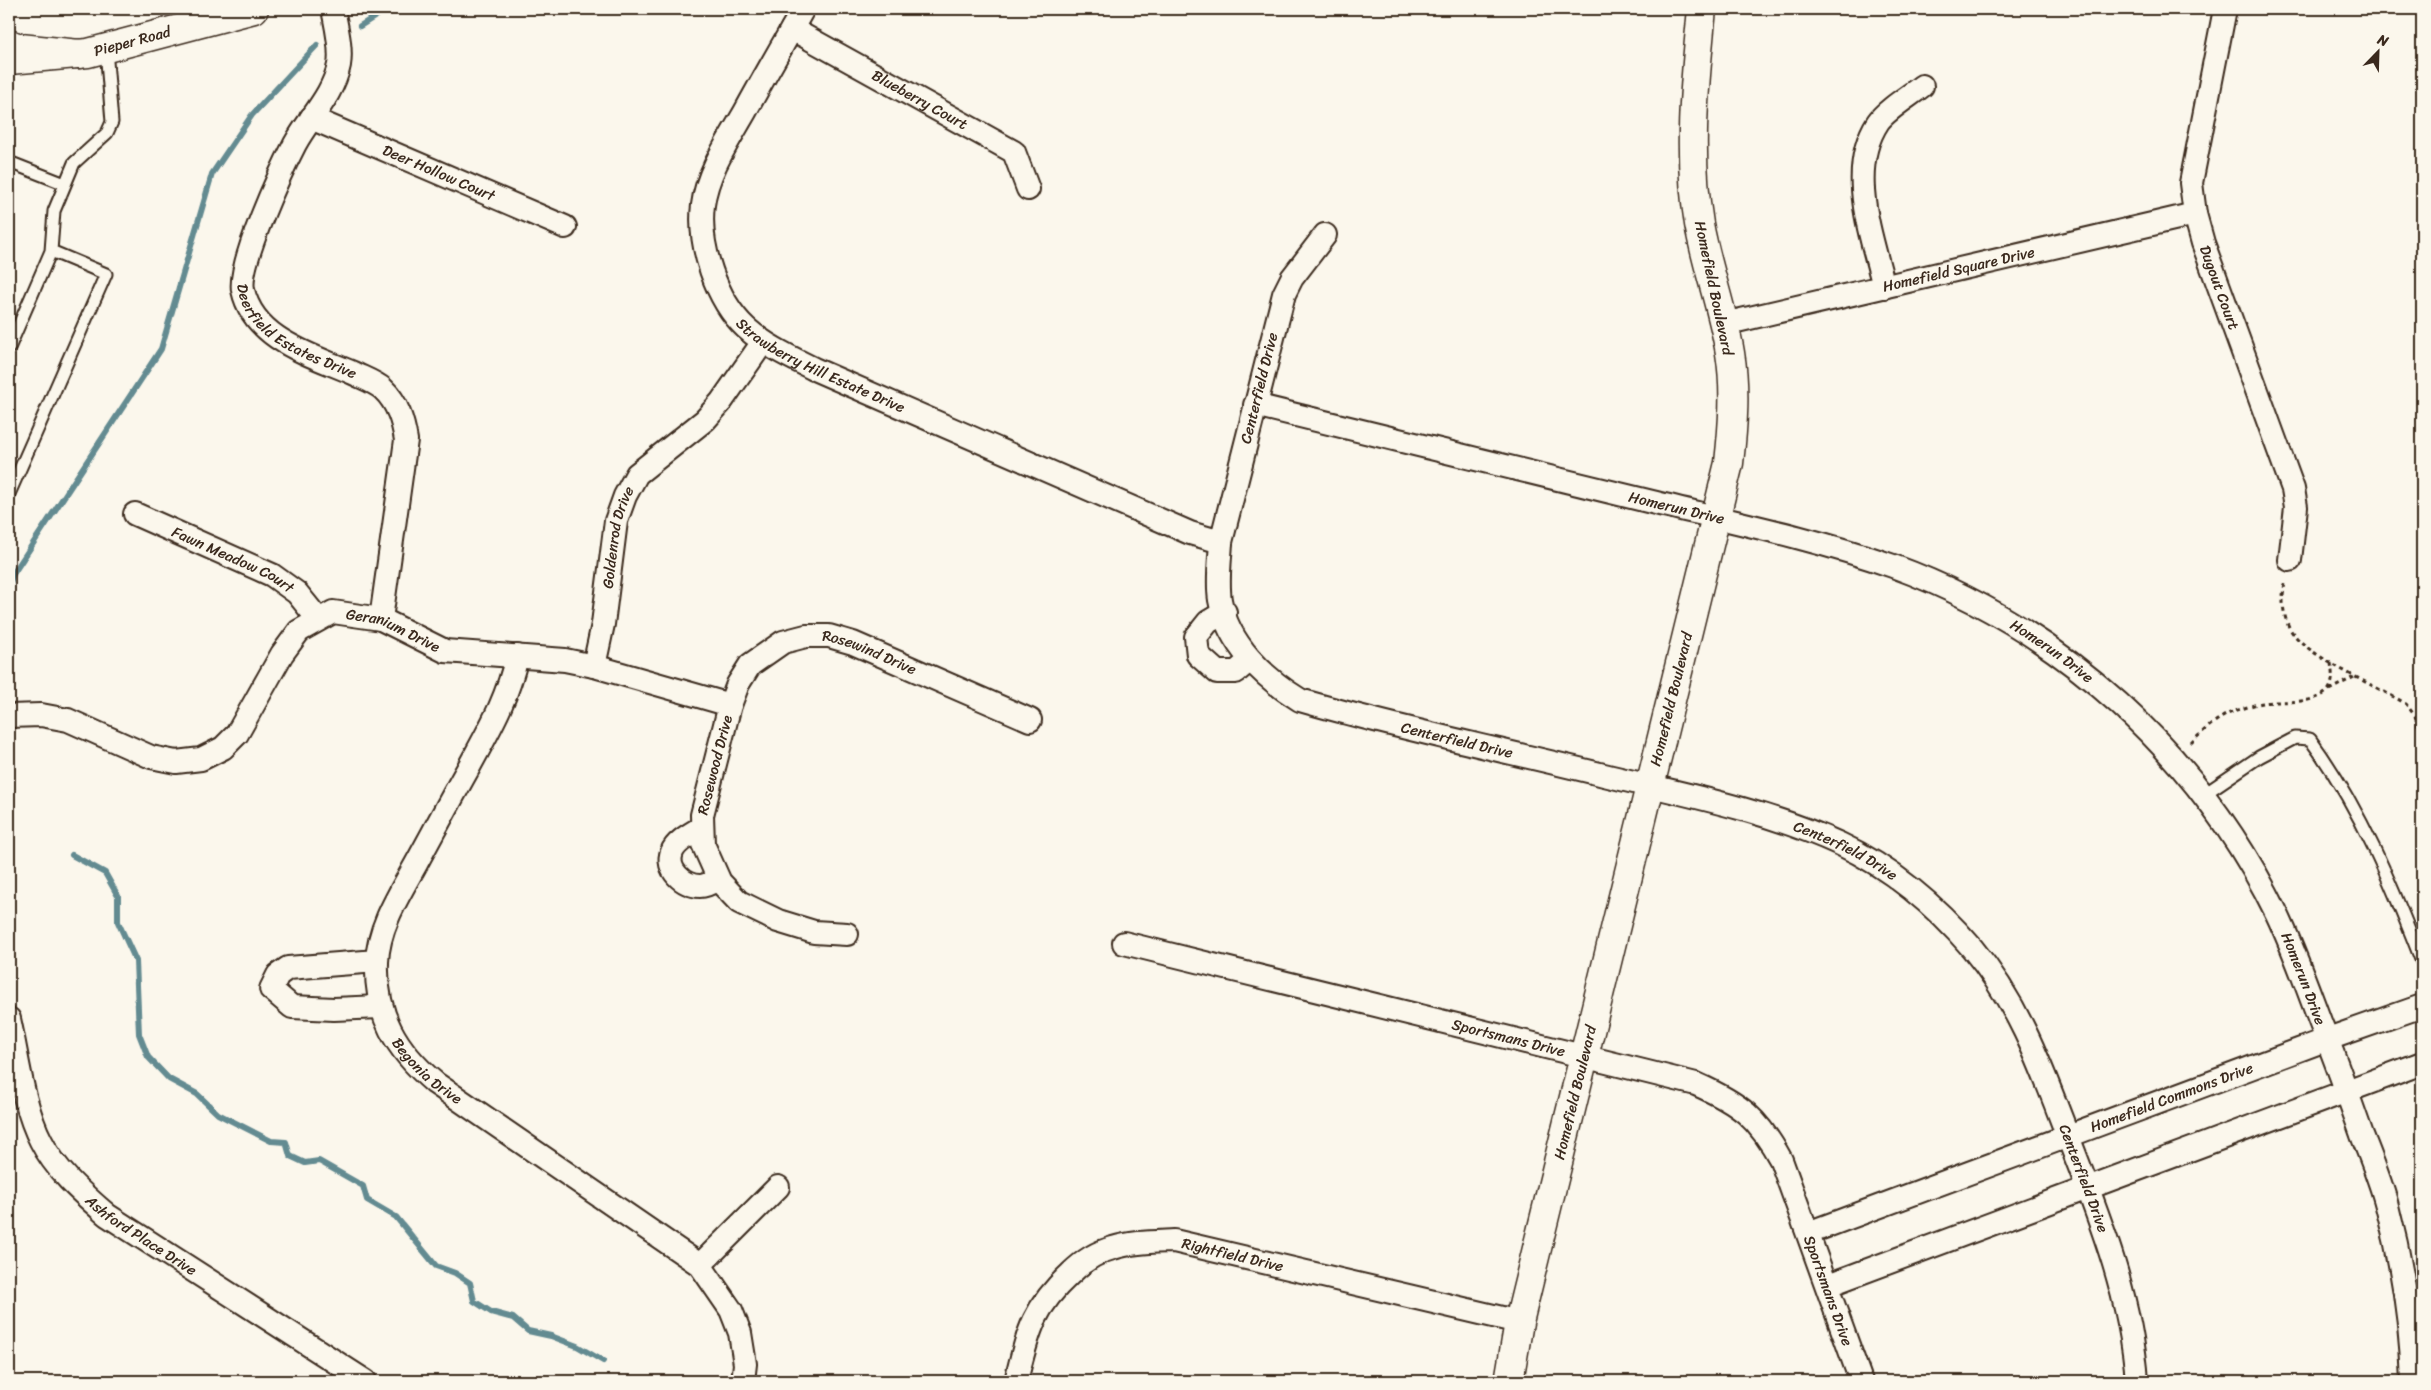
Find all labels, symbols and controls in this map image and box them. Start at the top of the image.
street label: Pieper Road [91,18,174,64]
text: N [2373,27,2393,54]
north arrow [2354,28,2404,78]
street label: Blueberry Court [867,63,973,137]
street label: Deer Hollow Court [378,137,500,209]
street label: Homefield Boulevard [1687,218,1741,359]
street label: Homefield Square Drive [1880,239,2038,300]
street label: Dugout Court [2192,241,2247,334]
street label: Deerfield Estates Drive [229,283,361,386]
street label: Strawberry Hill Estate Drive [729,312,909,420]
street label: Centerfield Drive [1233,329,1285,446]
street label: Goldenrod Drive [595,481,641,590]
street label: Homerun Drive [1626,484,1727,532]
street label: Fawn Meadow Court [168,519,300,601]
street label: Geranium Drive [344,601,445,660]
street label: Homerun Drive [2005,612,2100,690]
street label: Rosewind Drive [822,623,921,682]
street label: Homefield Boulevard [1642,628,1700,769]
street label: Rosewood Drive [690,712,740,818]
street label: Centerfield Drive [1398,714,1516,766]
street label: Centerfield Drive [1790,813,1903,888]
street label: Homerun Drive [2274,928,2333,1029]
street label: Sportsmans Drive [1449,1011,1568,1064]
street label: Homefield Boulevard [1546,1022,1604,1162]
street label: Begonia Drive [385,1032,468,1111]
street label: Homefield Commons Drive [2086,1055,2257,1140]
street label: Centerfield Drive [2051,1120,2116,1236]
street label: Ashford Place Drive [79,1188,202,1283]
street label: Rightfield Drive [1179,1230,1286,1279]
street label: Sportsmans Drive [1796,1232,1860,1350]

